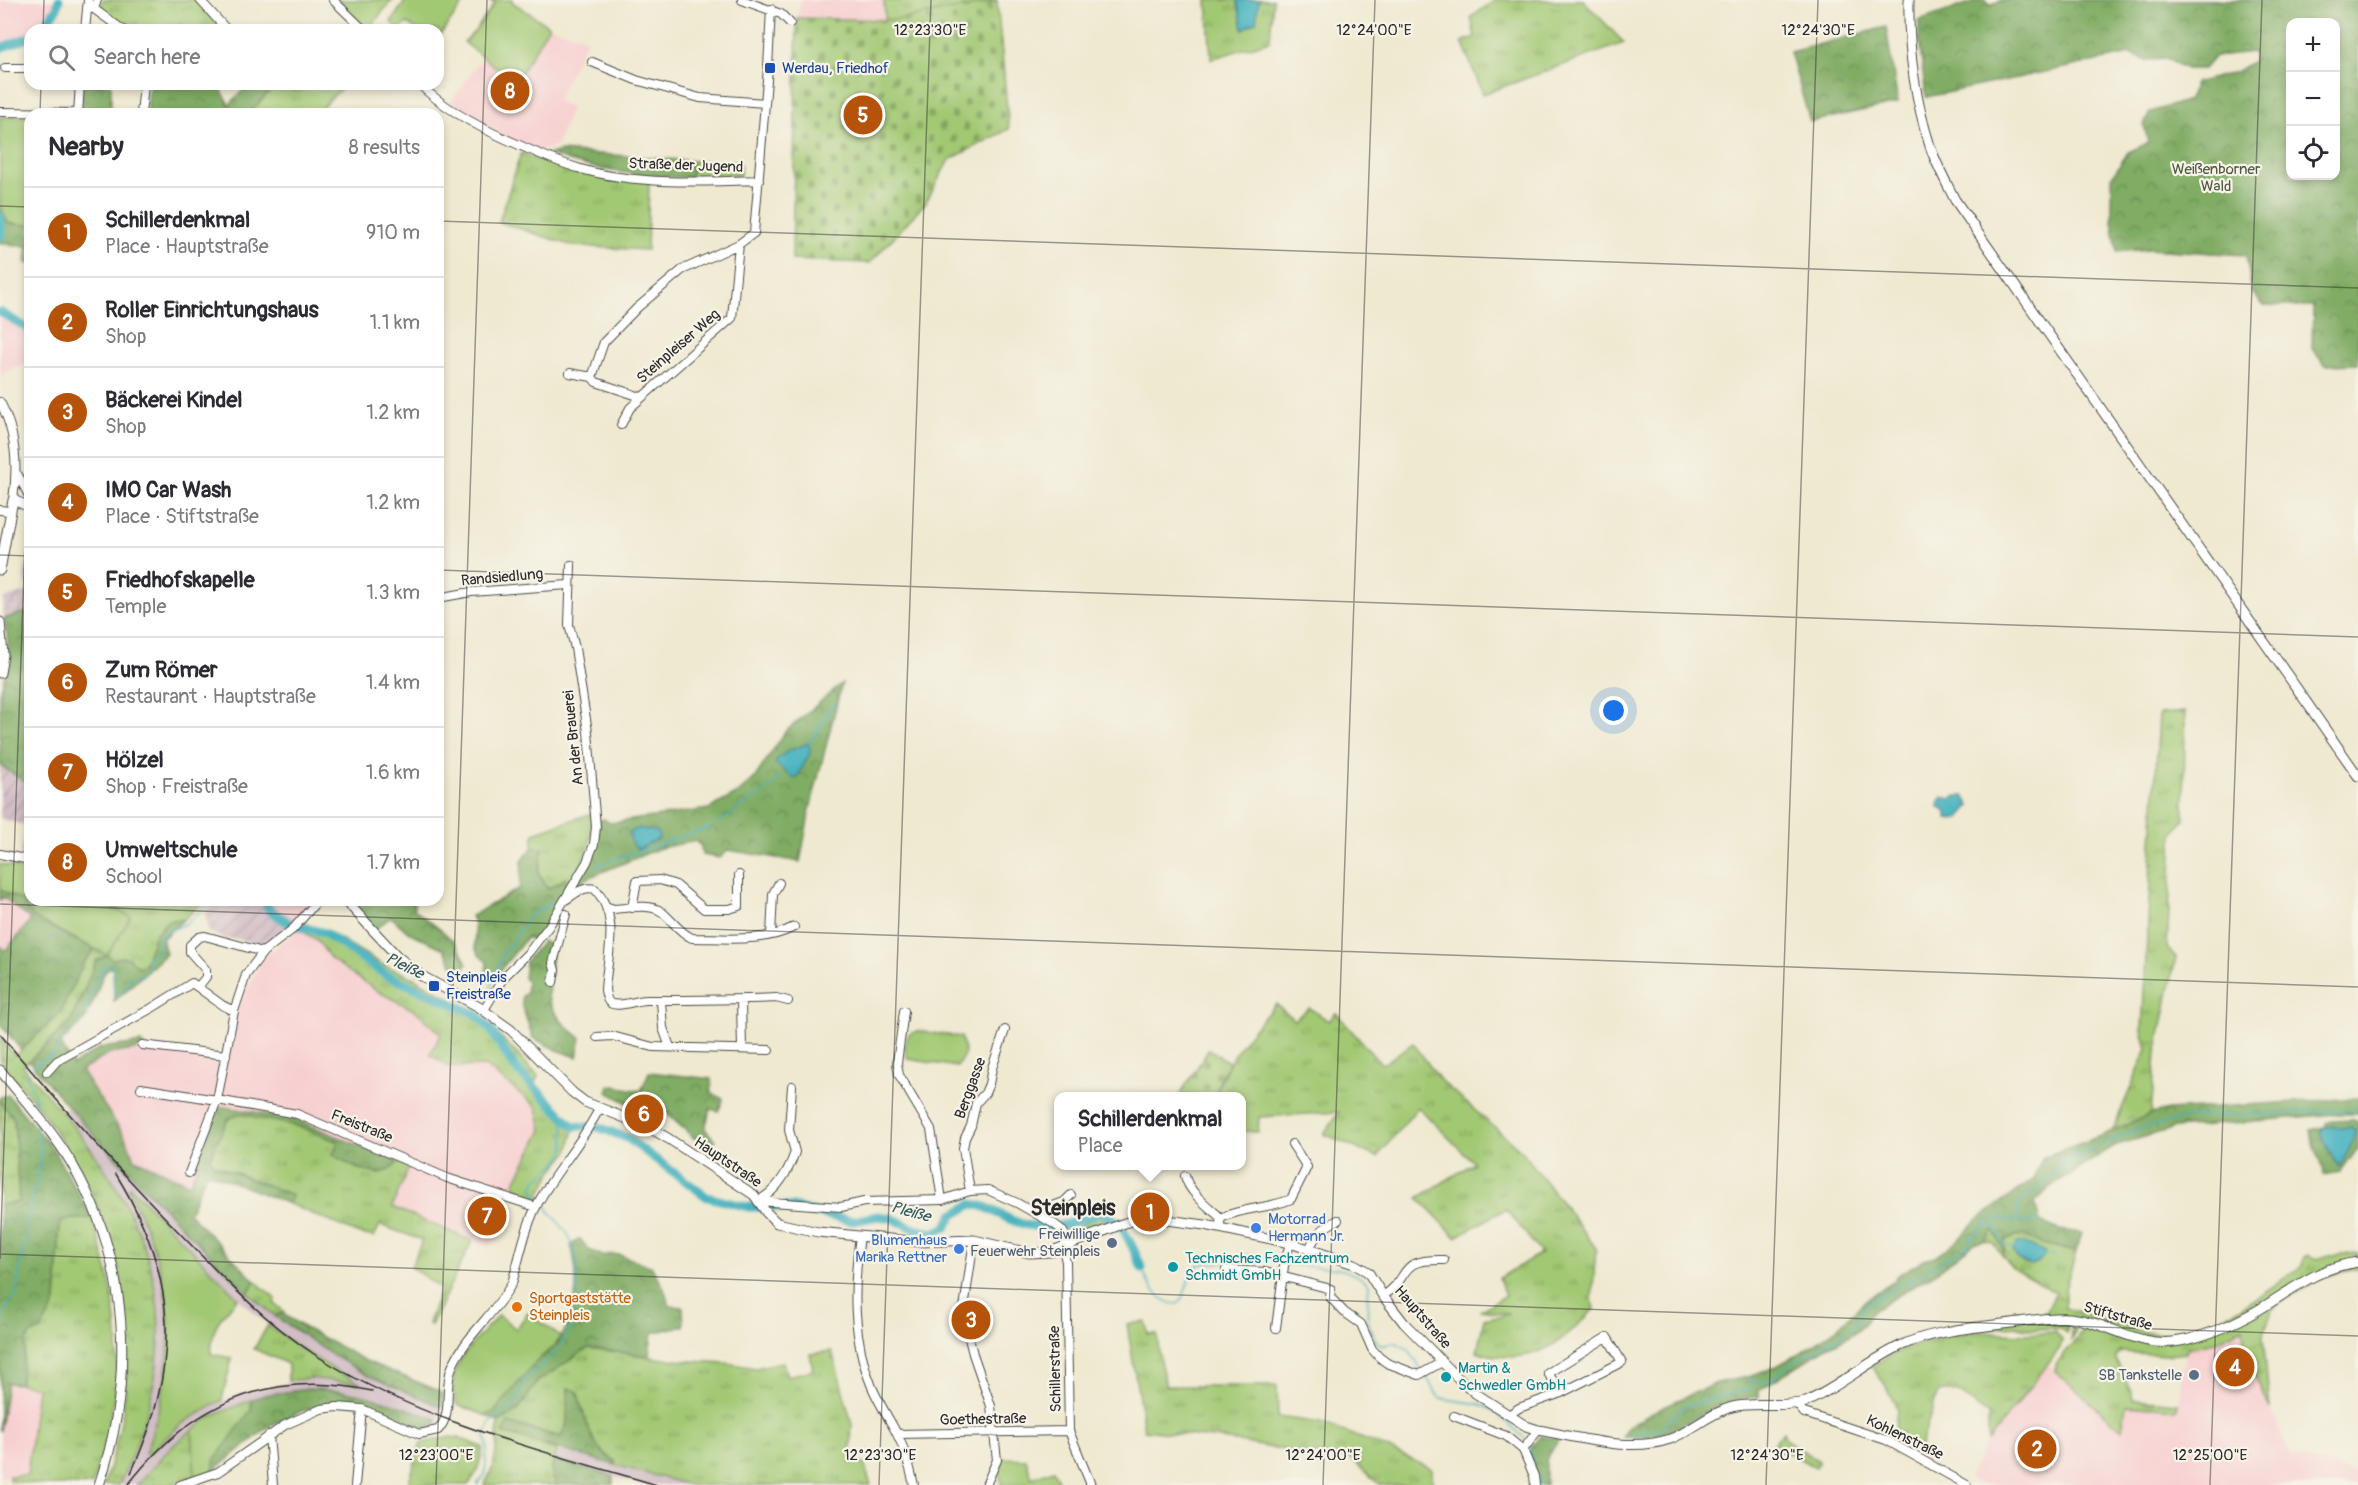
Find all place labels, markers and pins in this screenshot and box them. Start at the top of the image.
place label: Werdau, Friedhof [782,59,889,78]
marker: Werdau, Friedhof [763,61,777,75]
pin: 8 [490,68,530,113]
pin: 5 [844,92,882,138]
place label: Steinpleis Freistraße [446,968,511,1004]
marker: Steinpleis Freistraße [427,979,441,993]
pin: 6 [624,1092,664,1136]
pin: 1 [1130,1190,1170,1234]
pin: 7 [468,1194,506,1238]
place label: Motorrad Hermann Jr. [1268,1210,1345,1246]
marker: Motorrad Hermann Jr. [1249,1221,1263,1235]
place label: Freiwillige Feuerwehr Steinpleis [970,1225,1101,1261]
place label: Blumenhaus Marika Rettner [855,1231,948,1267]
marker: Freiwillige Feuerwehr Steinpleis [1105,1236,1119,1250]
marker: Blumenhaus Marika Rettner [952,1242,966,1256]
place label: Technisches Fachzentrum Schmidt GmbH [1185,1249,1349,1285]
marker: Technisches Fachzentrum Schmidt GmbH [1166,1260,1180,1274]
place label: Sportgaststätte Steinpleis [529,1289,632,1325]
pin: 3 [952,1298,990,1342]
marker: Sportgaststätte Steinpleis [510,1300,524,1314]
pin: 4 [2216,1344,2254,1390]
place label: Martin & Schwedler GmbH [1458,1359,1566,1395]
place label: SB Tankstelle [2098,1366,2183,1385]
marker: SB Tankstelle [2187,1368,2201,1382]
marker: Martin & Schwedler GmbH [1439,1370,1453,1384]
pin: 2 [2018,1426,2056,1472]

